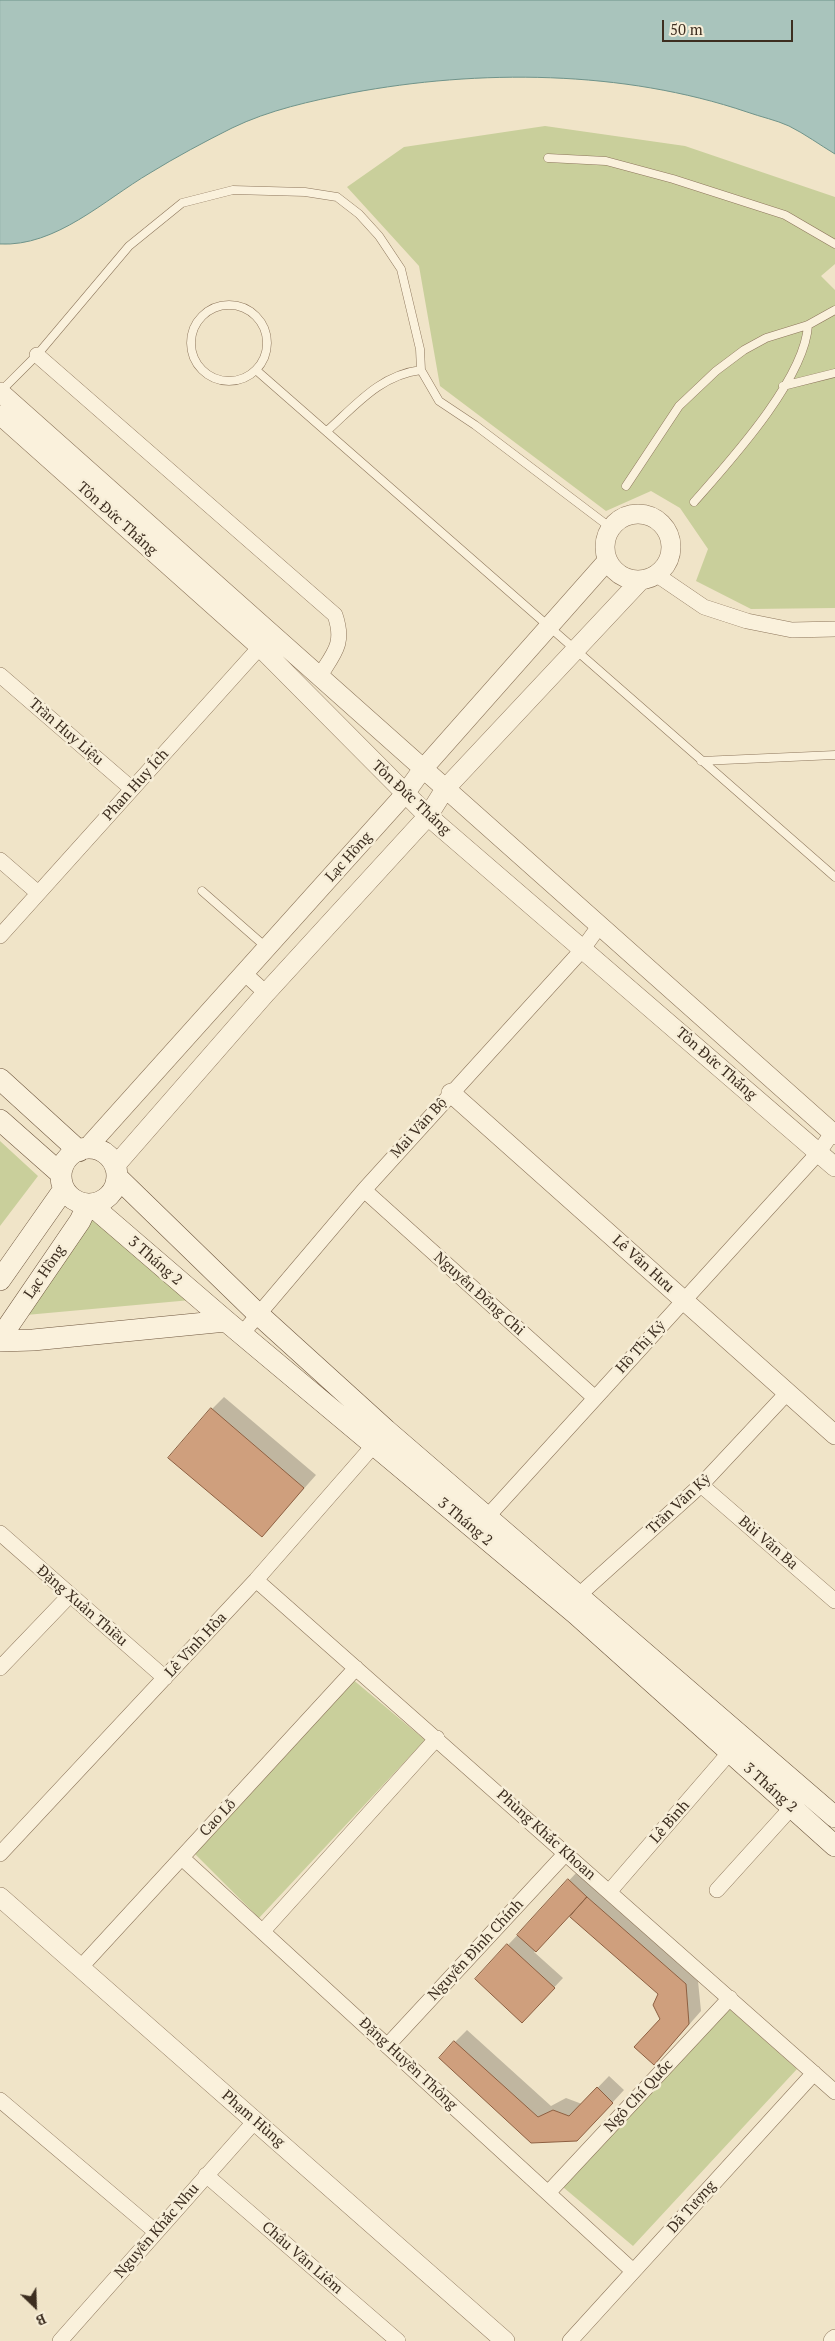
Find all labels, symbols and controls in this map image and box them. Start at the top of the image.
scale bar [665,10,796,42]
text: 50 m [670,19,703,39]
street label: Tôn Đức Thắng [73,479,161,559]
street label: Trần Huy Liệu [25,695,107,769]
street label: Phan Huy Ích [99,746,173,824]
street label: Tôn Đức Thắng [368,757,454,839]
street label: Lạc Hồng [322,828,376,886]
street label: Tôn Đức Thắng [672,1024,760,1104]
street label: Mai Văn Bộ [387,1094,451,1162]
street label: Lê Văn Hưu [608,1232,678,1296]
street label: 3 Tháng 2 [124,1233,186,1289]
street label: Lạc Hồng [21,1242,69,1302]
street label: Nguyễn Đổng Chi [430,1249,528,1339]
street label: Hồ Thị Kỷ [613,1317,669,1377]
street label: Trần Văn Kỷ [643,1470,715,1538]
street label: 3 Tháng 2 [434,1494,496,1550]
street label: Bùi Văn Ba [735,1512,801,1574]
street label: Đặng Xuân Thiều [33,1562,131,1650]
street label: Lê Vĩnh Hòa [161,1609,231,1681]
street label: 3 Tháng 2 [740,1759,800,1817]
street label: Phùng Khắc Khoan [493,1786,599,1884]
street label: Cao Lỗ [196,1795,240,1841]
street label: Lê Bình [647,1797,693,1847]
street label: Nguyễn Đình Chính [425,1896,527,2004]
street label: Đặng Huyền Thông [355,2014,461,2114]
street label: Ngô Chí Quốc [601,2056,677,2136]
street label: Phạm Hùng [218,2087,288,2151]
street label: Dã Tượng [664,2177,720,2237]
street label: Nguyễn Khắc Nhu [111,2180,203,2282]
street label: Châu Văn Liêm [258,2218,346,2298]
north arrow [10,2281,60,2331]
text: B [33,2310,49,2331]

